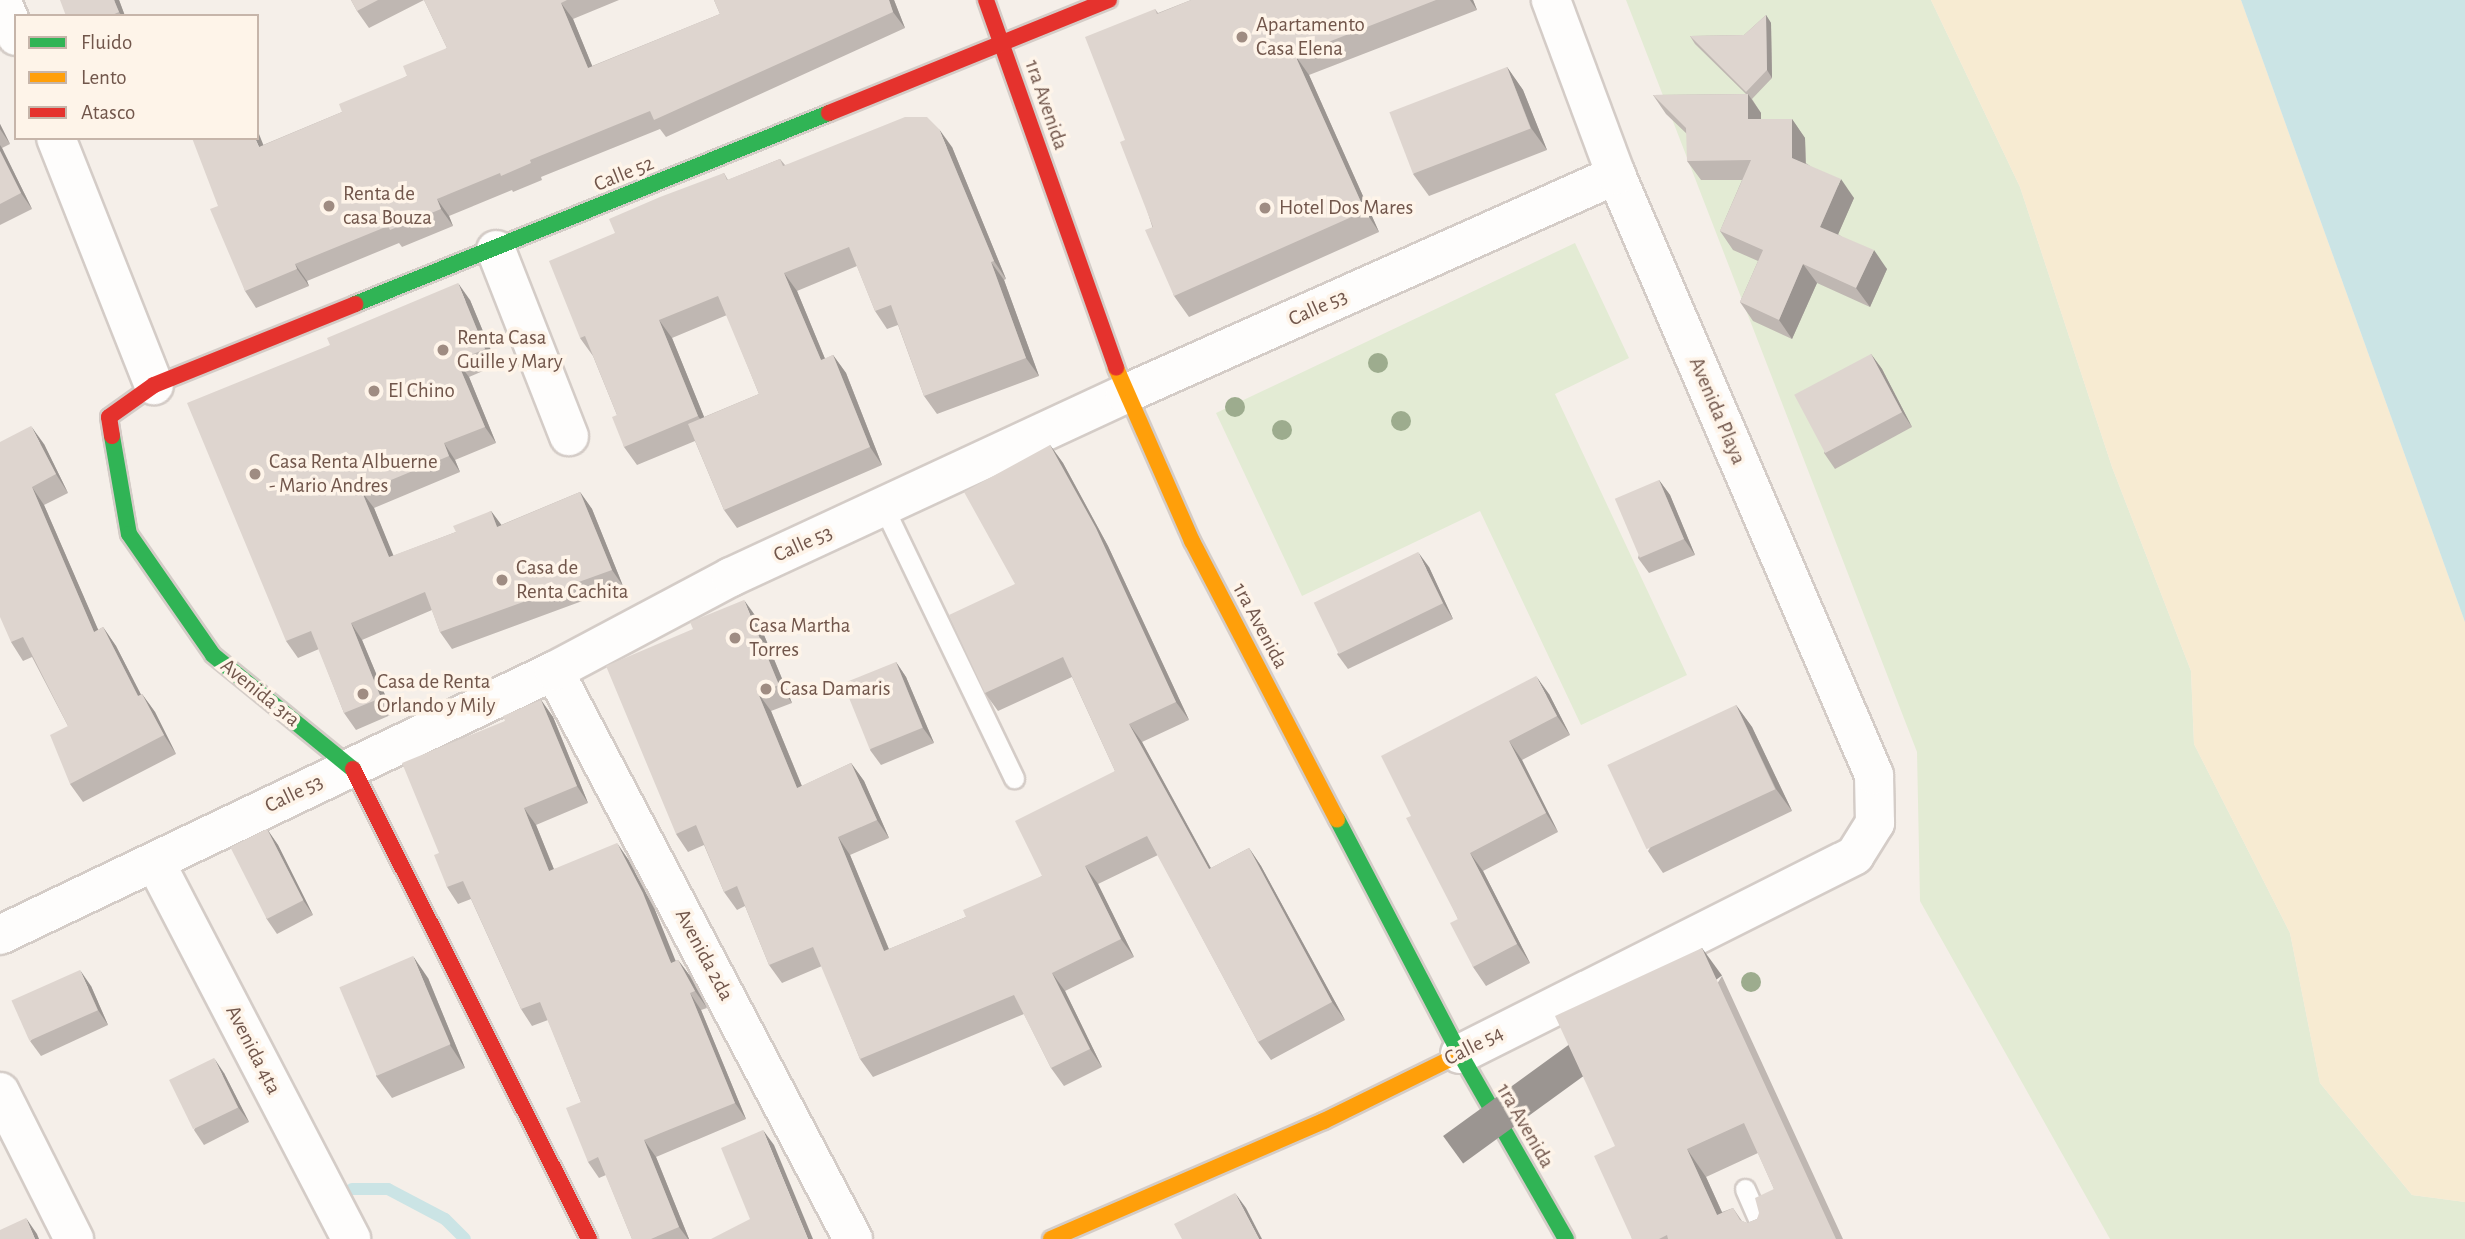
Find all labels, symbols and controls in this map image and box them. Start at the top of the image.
place label: Apartamento Casa Elena [1256,12,1365,62]
legend [14,14,259,140]
marker: Apartamento Casa Elena [1234,29,1250,45]
text: Fluido [81,32,132,53]
street label: 1ra Avenida [1019,57,1073,153]
text: Lento [81,67,127,88]
text: Atasco [81,102,135,123]
street label: Calle 52 [590,151,658,197]
place label: Renta de casa Bouza [343,181,432,231]
place label: Hotel Dos Mares [1279,195,1413,221]
marker: Renta de casa Bouza [321,198,337,214]
marker: Hotel Dos Mares [1257,200,1273,216]
street label: Calle 53 [1285,284,1351,332]
place label: Renta Casa Guille y Mary [457,325,563,375]
marker: Renta Casa Guille y Mary [435,342,451,358]
street label: Avenida Playa [1683,354,1751,468]
place label: El Chino [388,378,455,404]
marker: El Chino [366,383,382,399]
place label: Casa Renta Albuerne - Mario Andres [269,449,438,499]
marker: Casa Renta Albuerne - Mario Andres [247,466,263,482]
street label: Calle 53 [770,520,836,568]
place label: Casa de Renta Cachita [516,555,628,605]
marker: Casa de Renta Cachita [494,572,510,588]
street label: 1ra Avenida [1227,579,1293,673]
place label: Casa Martha Torres [749,613,851,663]
marker: Casa Martha Torres [727,630,743,646]
street label: Avenida 3ra [215,653,305,733]
place label: Casa de Renta Orlando y Mily [377,669,496,719]
place label: Casa Damaris [780,676,891,702]
marker: Casa Damaris [758,681,774,697]
marker: Casa de Renta Orlando y Mily [355,686,371,702]
street label: Calle 53 [261,769,327,819]
street label: Avenida 2da [669,905,739,1005]
street label: Avenida 4ta [220,1001,286,1099]
street label: Calle 54 [1440,1020,1508,1072]
street label: 1ra Avenida [1491,1079,1559,1173]

